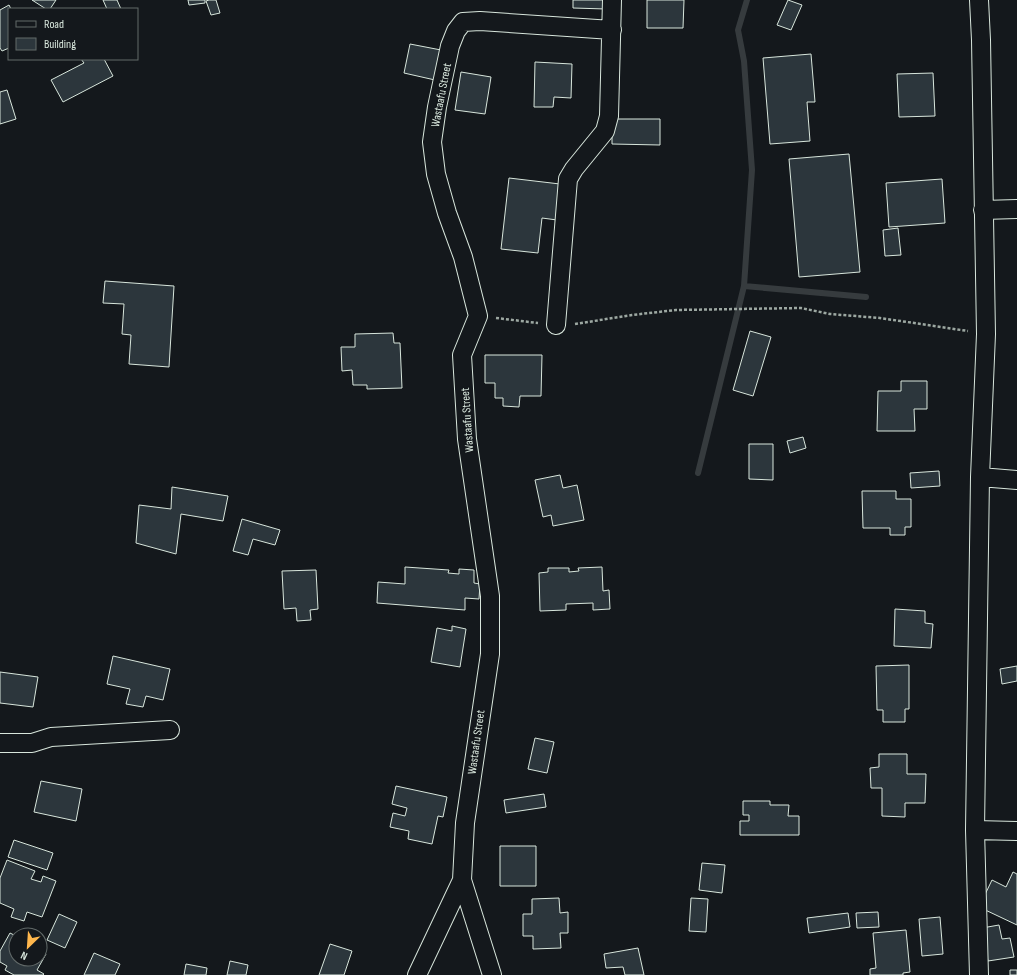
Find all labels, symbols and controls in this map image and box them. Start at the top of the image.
legend [8,8,138,60]
text: Road [44,17,64,32]
text: Building [44,37,76,52]
street label: Wastaafu Street [428,61,455,128]
street label: Wastaafu Street [458,387,477,453]
street label: Wastaafu Street [465,709,488,775]
north arrow [8,927,48,967]
text: N [18,948,29,963]

